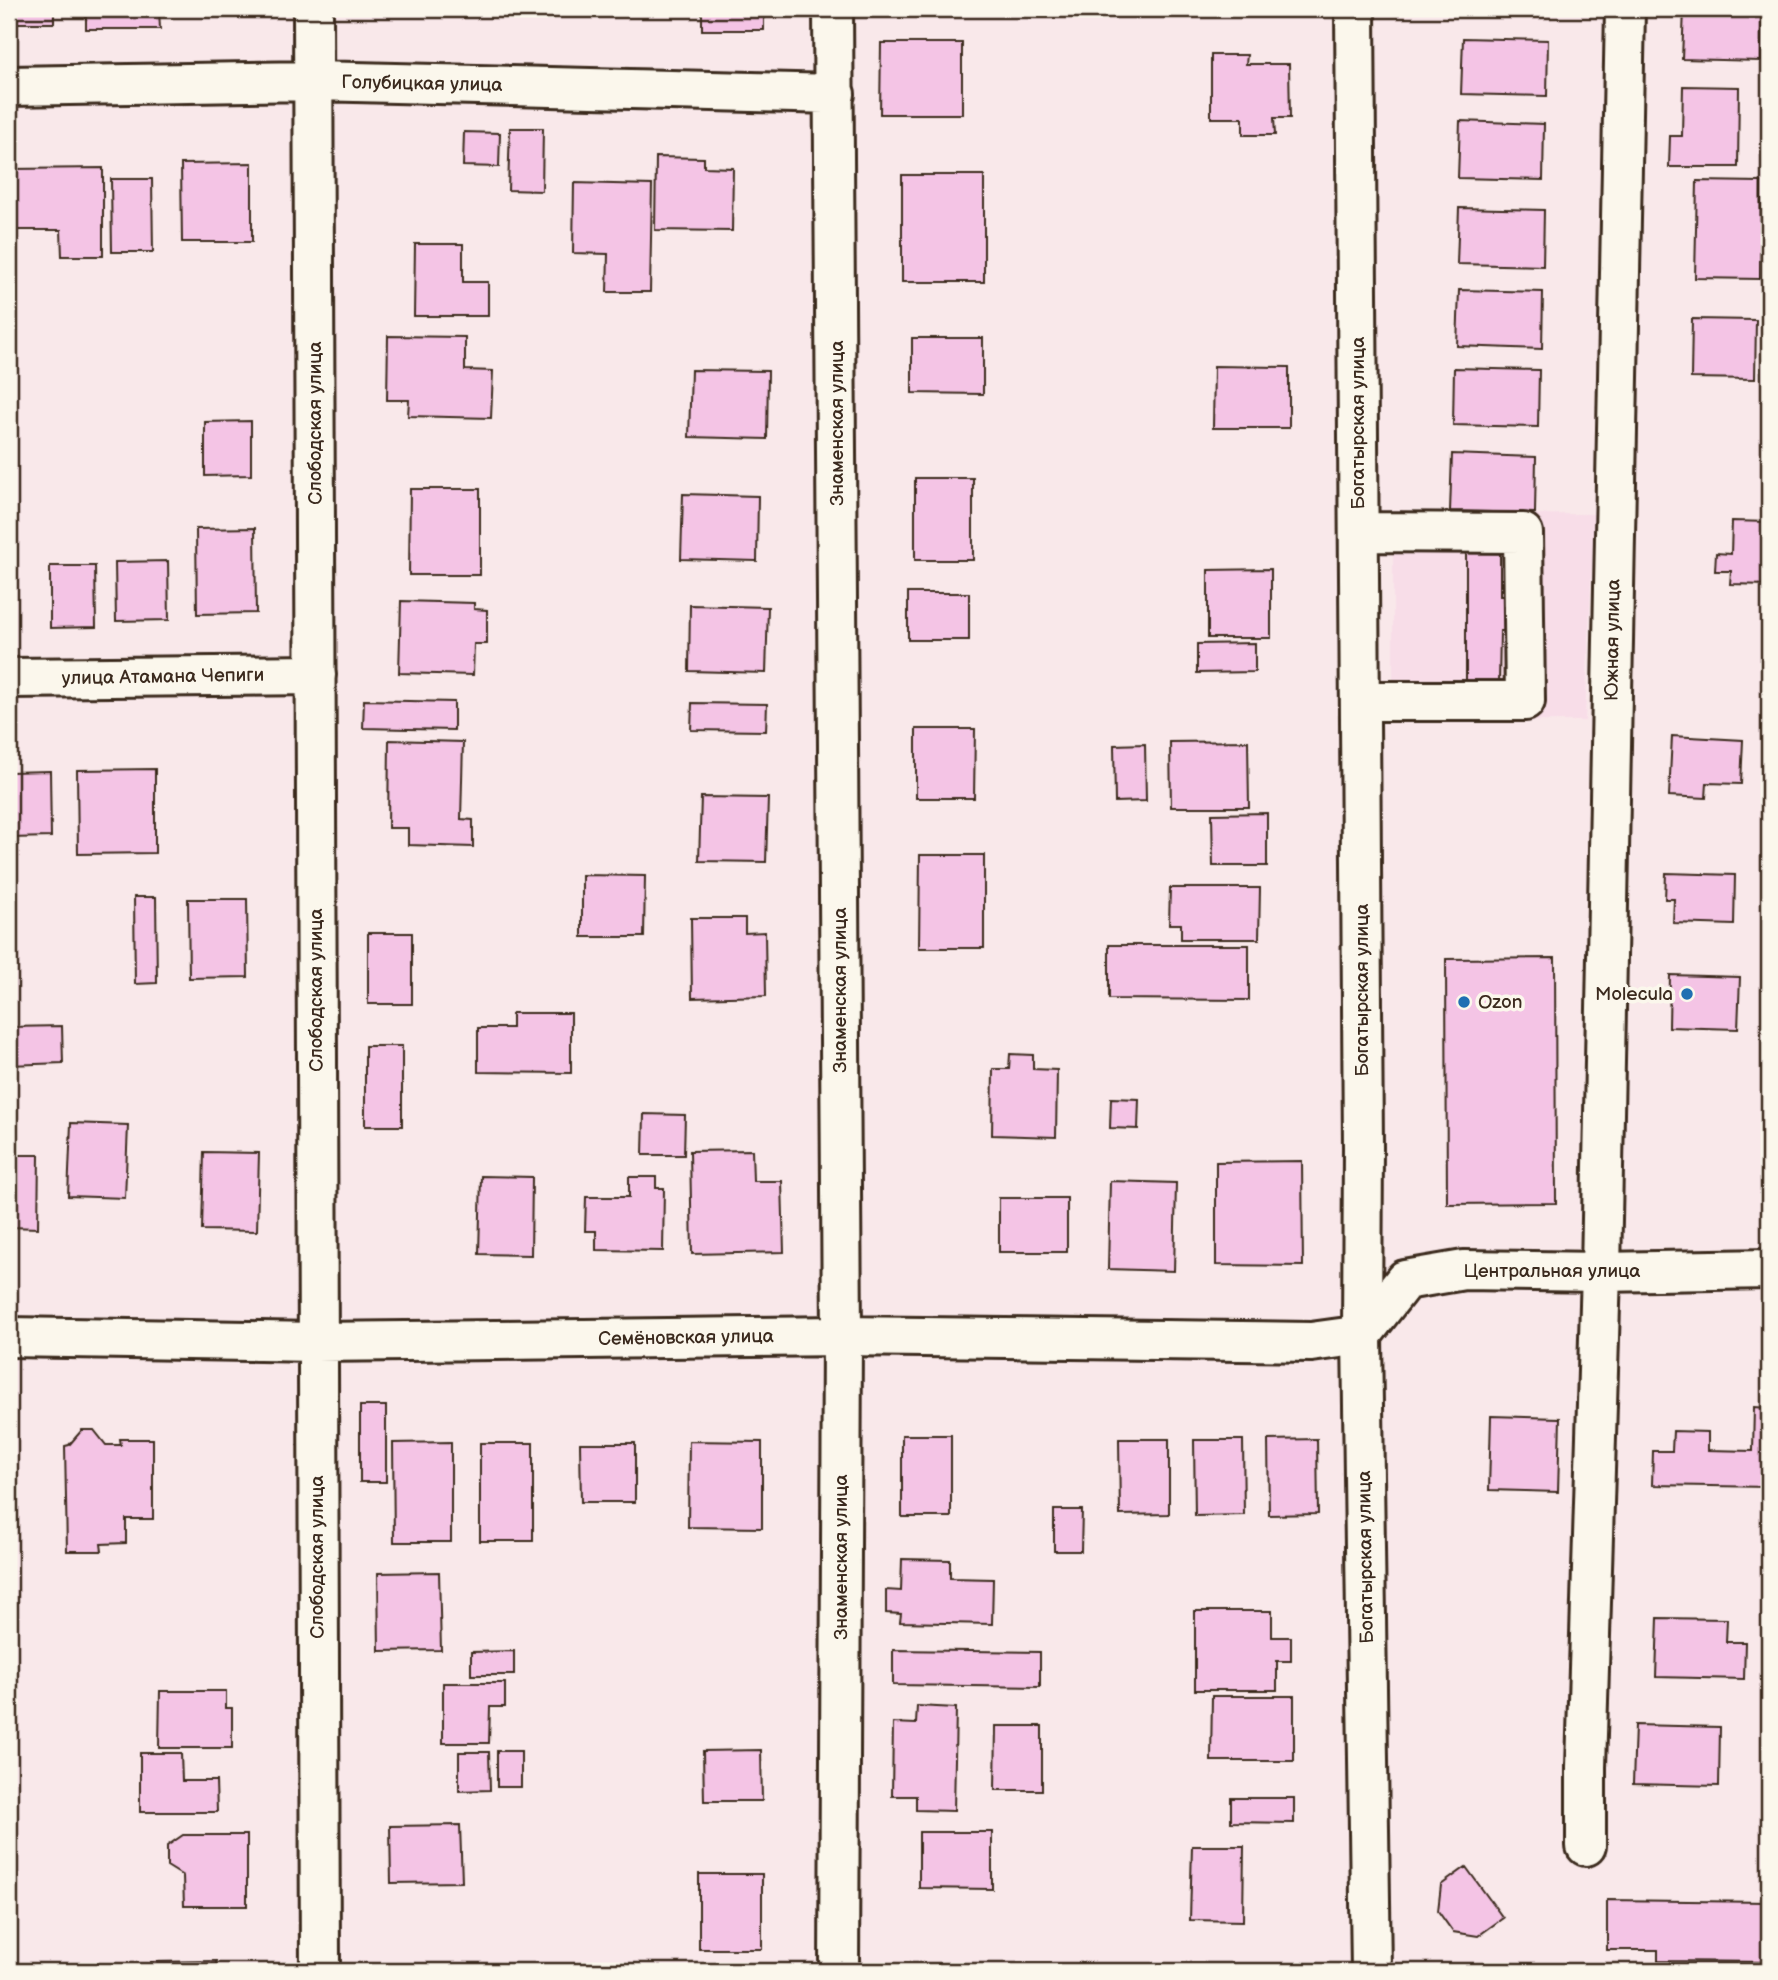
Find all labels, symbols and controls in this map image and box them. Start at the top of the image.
street label: Голубицкая улица [341,71,503,97]
street label: Богатырская улица [1347,336,1370,510]
street label: Знаменская улица [826,340,849,506]
street label: Слободская улица [304,341,327,505]
street label: Южная улица [1600,579,1626,701]
street label: улица Атамана Чепиги [62,664,264,690]
street label: Богатырская улица [1351,903,1374,1077]
street label: Знаменская улица [829,907,852,1073]
street label: Слободская улица [305,908,328,1072]
place label: Molecula [1595,983,1673,1006]
marker: Molecula [1679,986,1695,1002]
place label: Ozon [1478,991,1523,1014]
marker: Ozon [1456,994,1472,1010]
street label: Центральная улица [1463,1260,1641,1283]
street label: Семёновская улица [598,1325,774,1351]
street label: Богатырская улица [1353,1470,1379,1644]
street label: Знаменская улица [830,1474,853,1640]
street label: Слободская улица [306,1475,329,1639]

